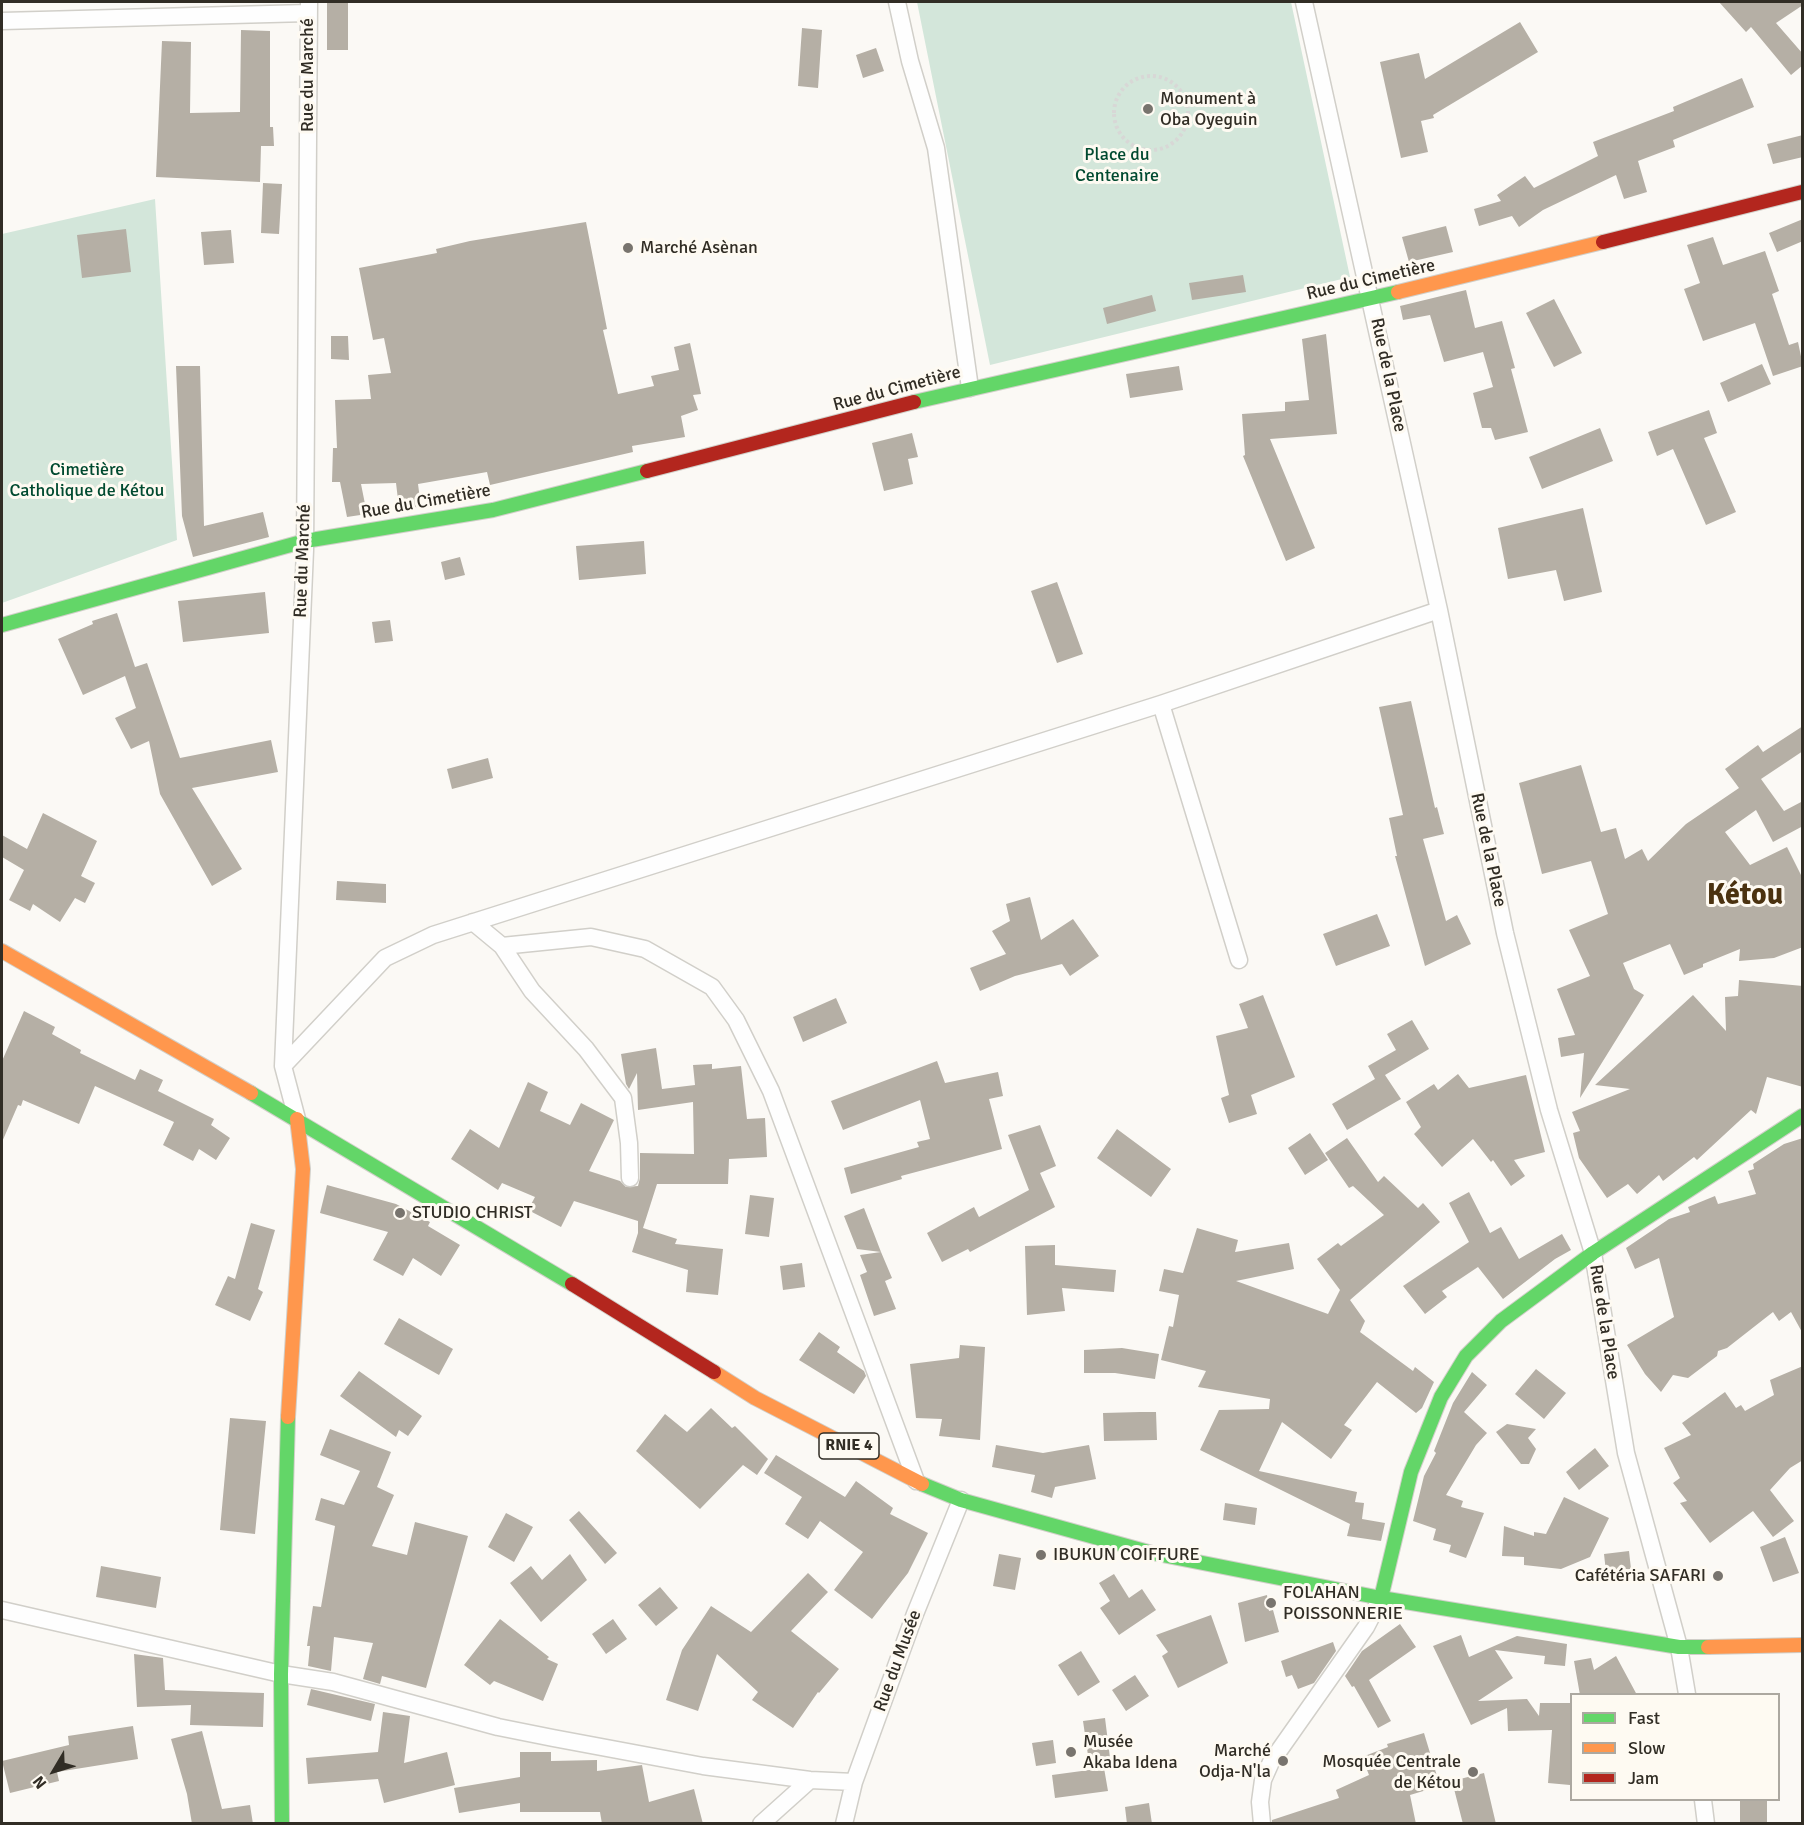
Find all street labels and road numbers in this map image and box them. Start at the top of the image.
street label: Rue du Marché [297,18,319,132]
street label: Rue du Cimetière [1305,255,1437,305]
street label: Rue de la Place [1365,316,1411,434]
street label: Rue du Cimetière [831,362,963,416]
street label: Rue du Cimetière [359,480,493,524]
street label: Rue du Marché [290,504,316,618]
street label: Rue de la Place [1465,791,1511,909]
street label: Rue de la Place [1584,1263,1624,1381]
road number: RNIE 4 [819,1433,879,1459]
street label: Rue du Musée [870,1607,926,1715]

